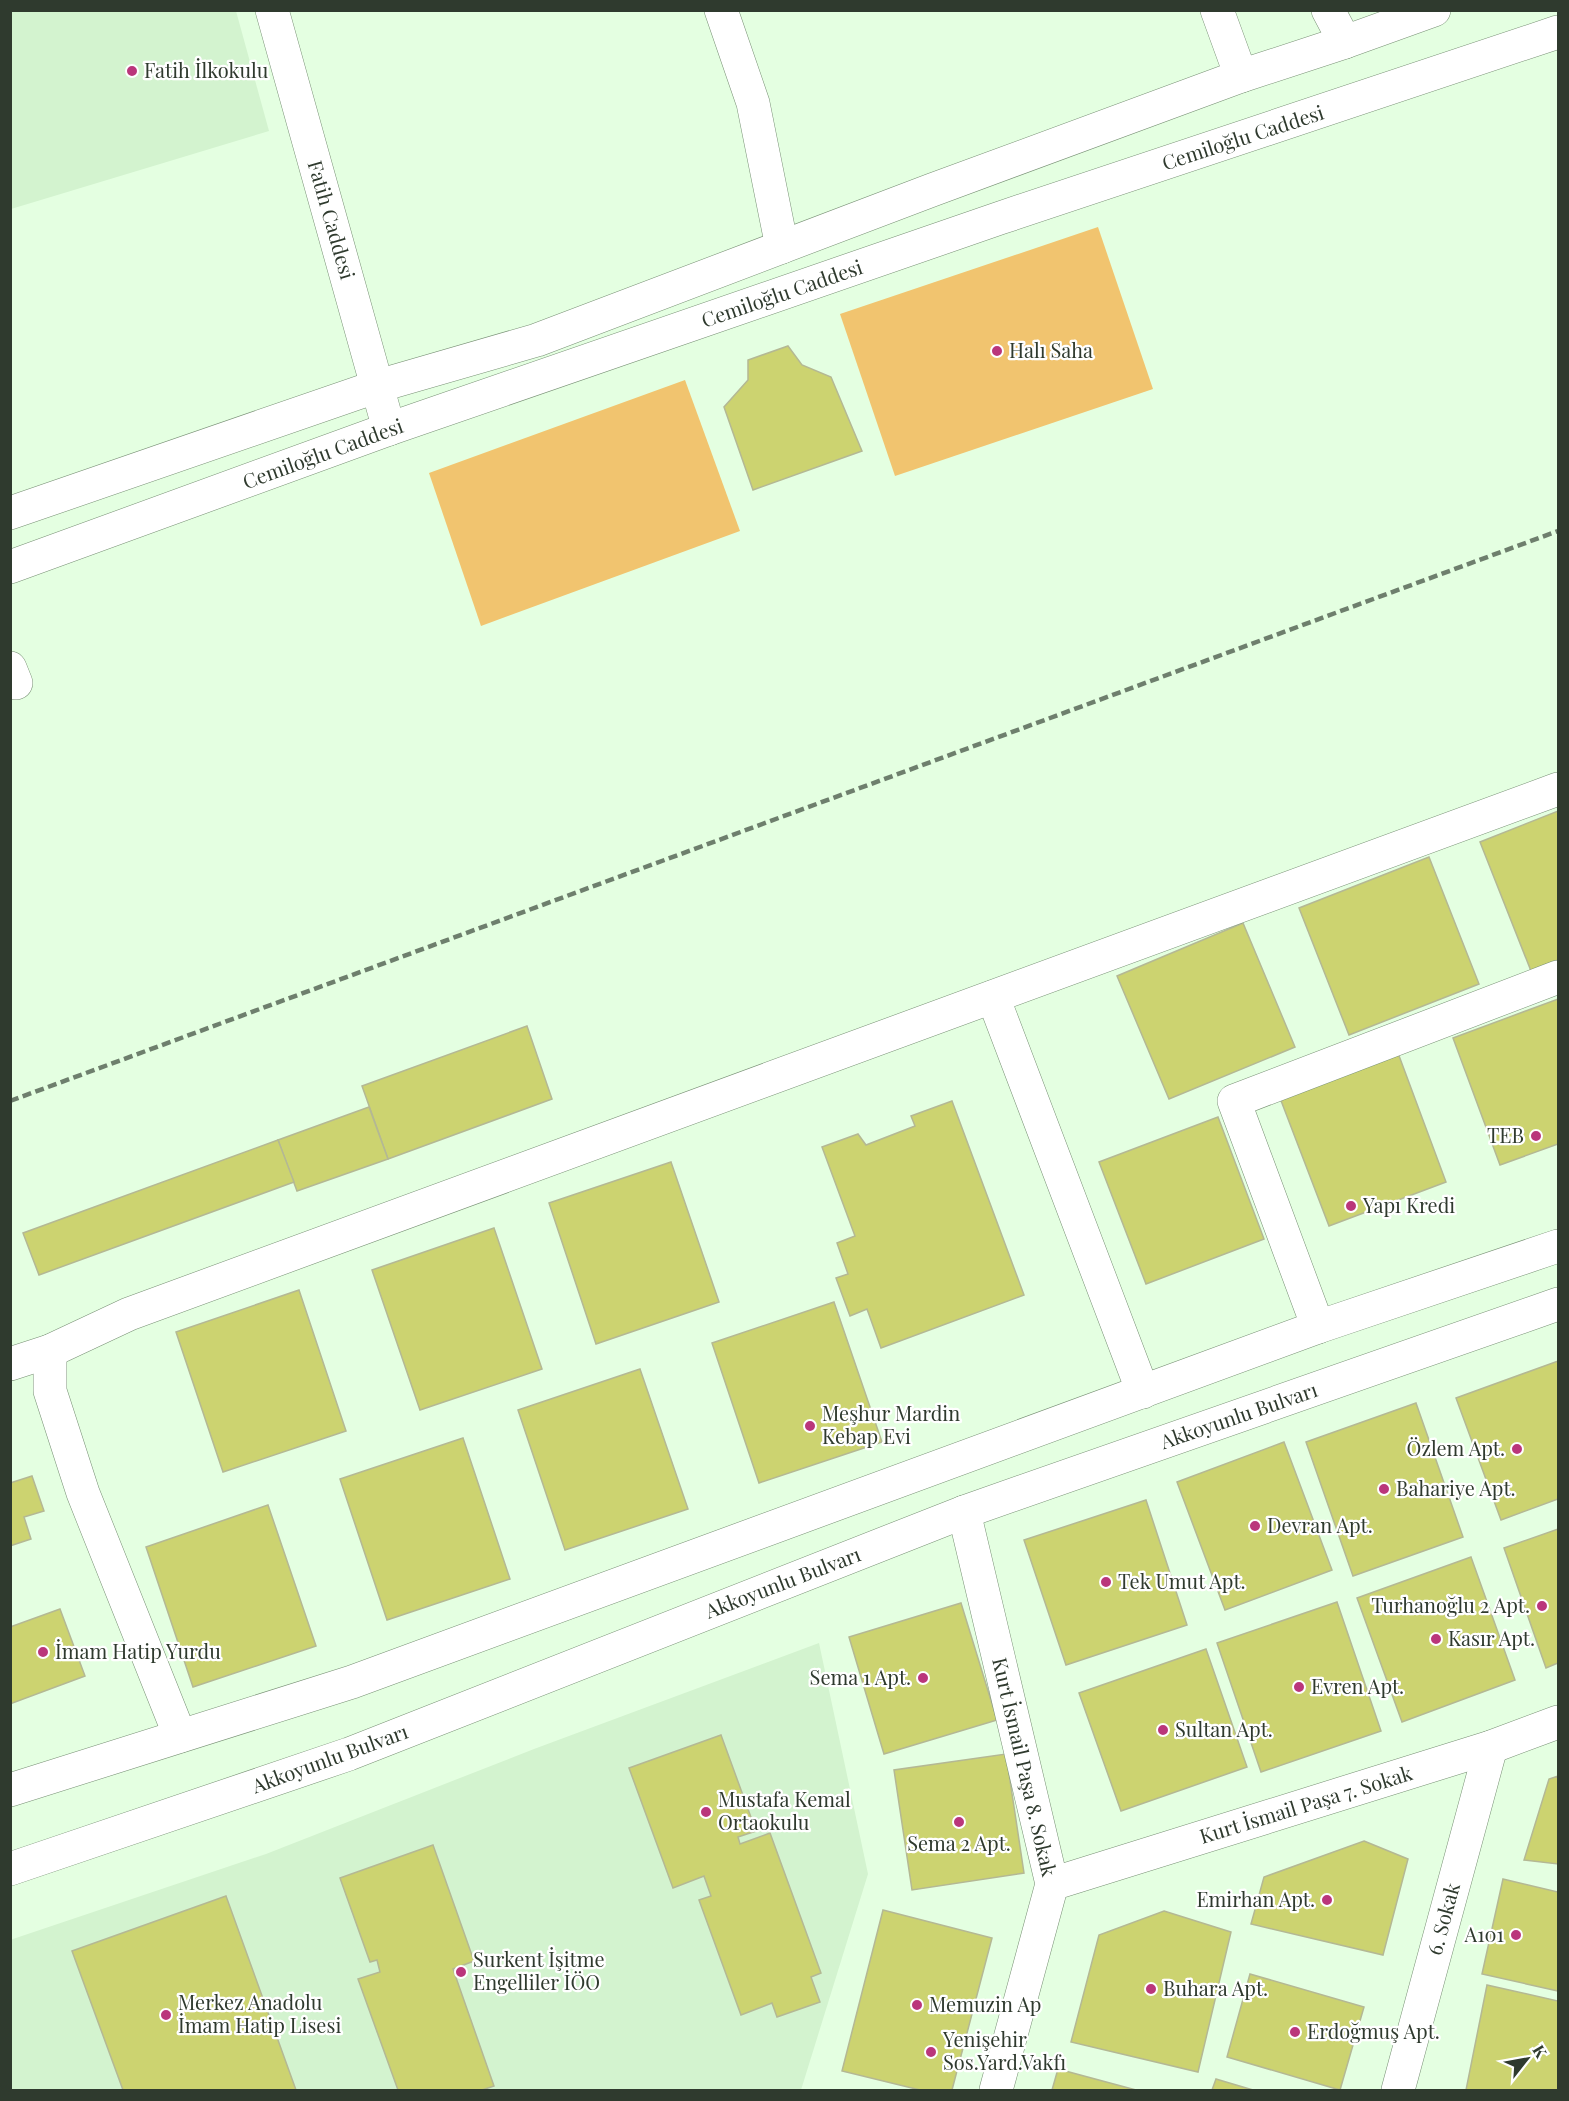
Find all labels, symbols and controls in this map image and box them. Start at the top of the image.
place label: Fatih İlkokulu [144,56,269,83]
marker: Fatih İlkokulu [125,64,139,78]
street label: Cemiloğlu Caddesi [1158,98,1327,175]
street label: Fatih Caddesi [303,157,362,282]
street label: Cemiloğlu Caddesi [697,252,866,333]
place label: Halı Saha [1009,336,1093,363]
marker: Halı Saha [990,344,1004,358]
street label: Cemiloğlu Caddesi [239,411,407,494]
place label: TEB [1487,1121,1524,1148]
marker: TEB [1529,1129,1543,1143]
place label: Yapı Kredi [1362,1191,1455,1218]
marker: Yapı Kredi [1344,1199,1358,1213]
street label: Akkoyunlu Bulvarı [1155,1375,1321,1454]
place label: Meşhur Mardin Kebap Evi [822,1399,960,1449]
marker: Meşhur Mardin Kebap Evi [803,1419,817,1433]
place label: Özlem Apt. [1407,1434,1505,1461]
marker: Özlem Apt. [1510,1442,1524,1456]
place label: Bahariye Apt. [1396,1474,1516,1501]
marker: Bahariye Apt. [1377,1482,1391,1496]
place label: Devran Apt. [1267,1511,1373,1538]
marker: Devran Apt. [1248,1519,1262,1533]
street label: Akkoyunlu Bulvarı [700,1539,864,1624]
place label: Tek Umut Apt. [1118,1567,1246,1594]
marker: Tek Umut Apt. [1099,1575,1113,1589]
place label: Turhanoğlu 2 Apt. [1371,1591,1530,1618]
marker: Turhanoğlu 2 Apt. [1535,1599,1549,1613]
place label: Kasır Apt. [1448,1624,1535,1651]
marker: Kasır Apt. [1429,1632,1443,1646]
place label: İmam Hatip Yurdu [55,1637,221,1664]
marker: İmam Hatip Yurdu [36,1645,50,1659]
street label: Kurt İsmail Paşa 8. Sokak [987,1654,1064,1879]
place label: Sema 1 Apt. [810,1663,911,1690]
marker: Sema 1 Apt. [916,1671,930,1685]
place label: Evren Apt. [1311,1672,1404,1699]
marker: Evren Apt. [1292,1680,1306,1694]
place label: Sultan Apt. [1175,1715,1273,1742]
street label: Akkoyunlu Bulvarı [247,1717,411,1799]
marker: Sultan Apt. [1156,1723,1170,1737]
street label: Kurt İsmail Paşa 7. Sokak [1196,1758,1415,1849]
place label: Mustafa Kemal Ortaokulu [718,1785,851,1835]
marker: Mustafa Kemal Ortaokulu [699,1805,713,1819]
marker: Sema 2 Apt. [952,1815,966,1829]
place label: Sema 2 Apt. [907,1829,1011,1856]
street label: 6. Sokak [1420,1880,1465,1958]
place label: Emirhan Apt. [1196,1885,1315,1912]
marker: Emirhan Apt. [1320,1893,1334,1907]
place label: A101 [1464,1920,1504,1947]
marker: A101 [1509,1928,1523,1942]
place label: Surkent İşitme Engelliler İÖO [473,1945,605,1995]
marker: Surkent İşitme Engelliler İÖO [454,1965,468,1979]
place label: Buhara Apt. [1163,1974,1268,2001]
marker: Buhara Apt. [1144,1982,1158,1996]
place label: Merkez Anadolu İmam Hatip Lisesi [178,1988,341,2038]
place label: Memuzin Ap [929,1990,1041,2017]
marker: Memuzin Ap [910,1998,924,2012]
marker: Merkez Anadolu İmam Hatip Lisesi [159,2008,173,2022]
place label: Erdoğmuş Apt. [1307,2017,1440,2044]
place label: Yenişehir Sos.Yard.Vakfı [942,2025,1066,2075]
marker: Erdoğmuş Apt. [1288,2025,1302,2039]
north arrow [1497,2029,1557,2089]
text: K [1528,2041,1553,2062]
marker: Yenişehir Sos.Yard.Vakfı [924,2045,938,2059]

